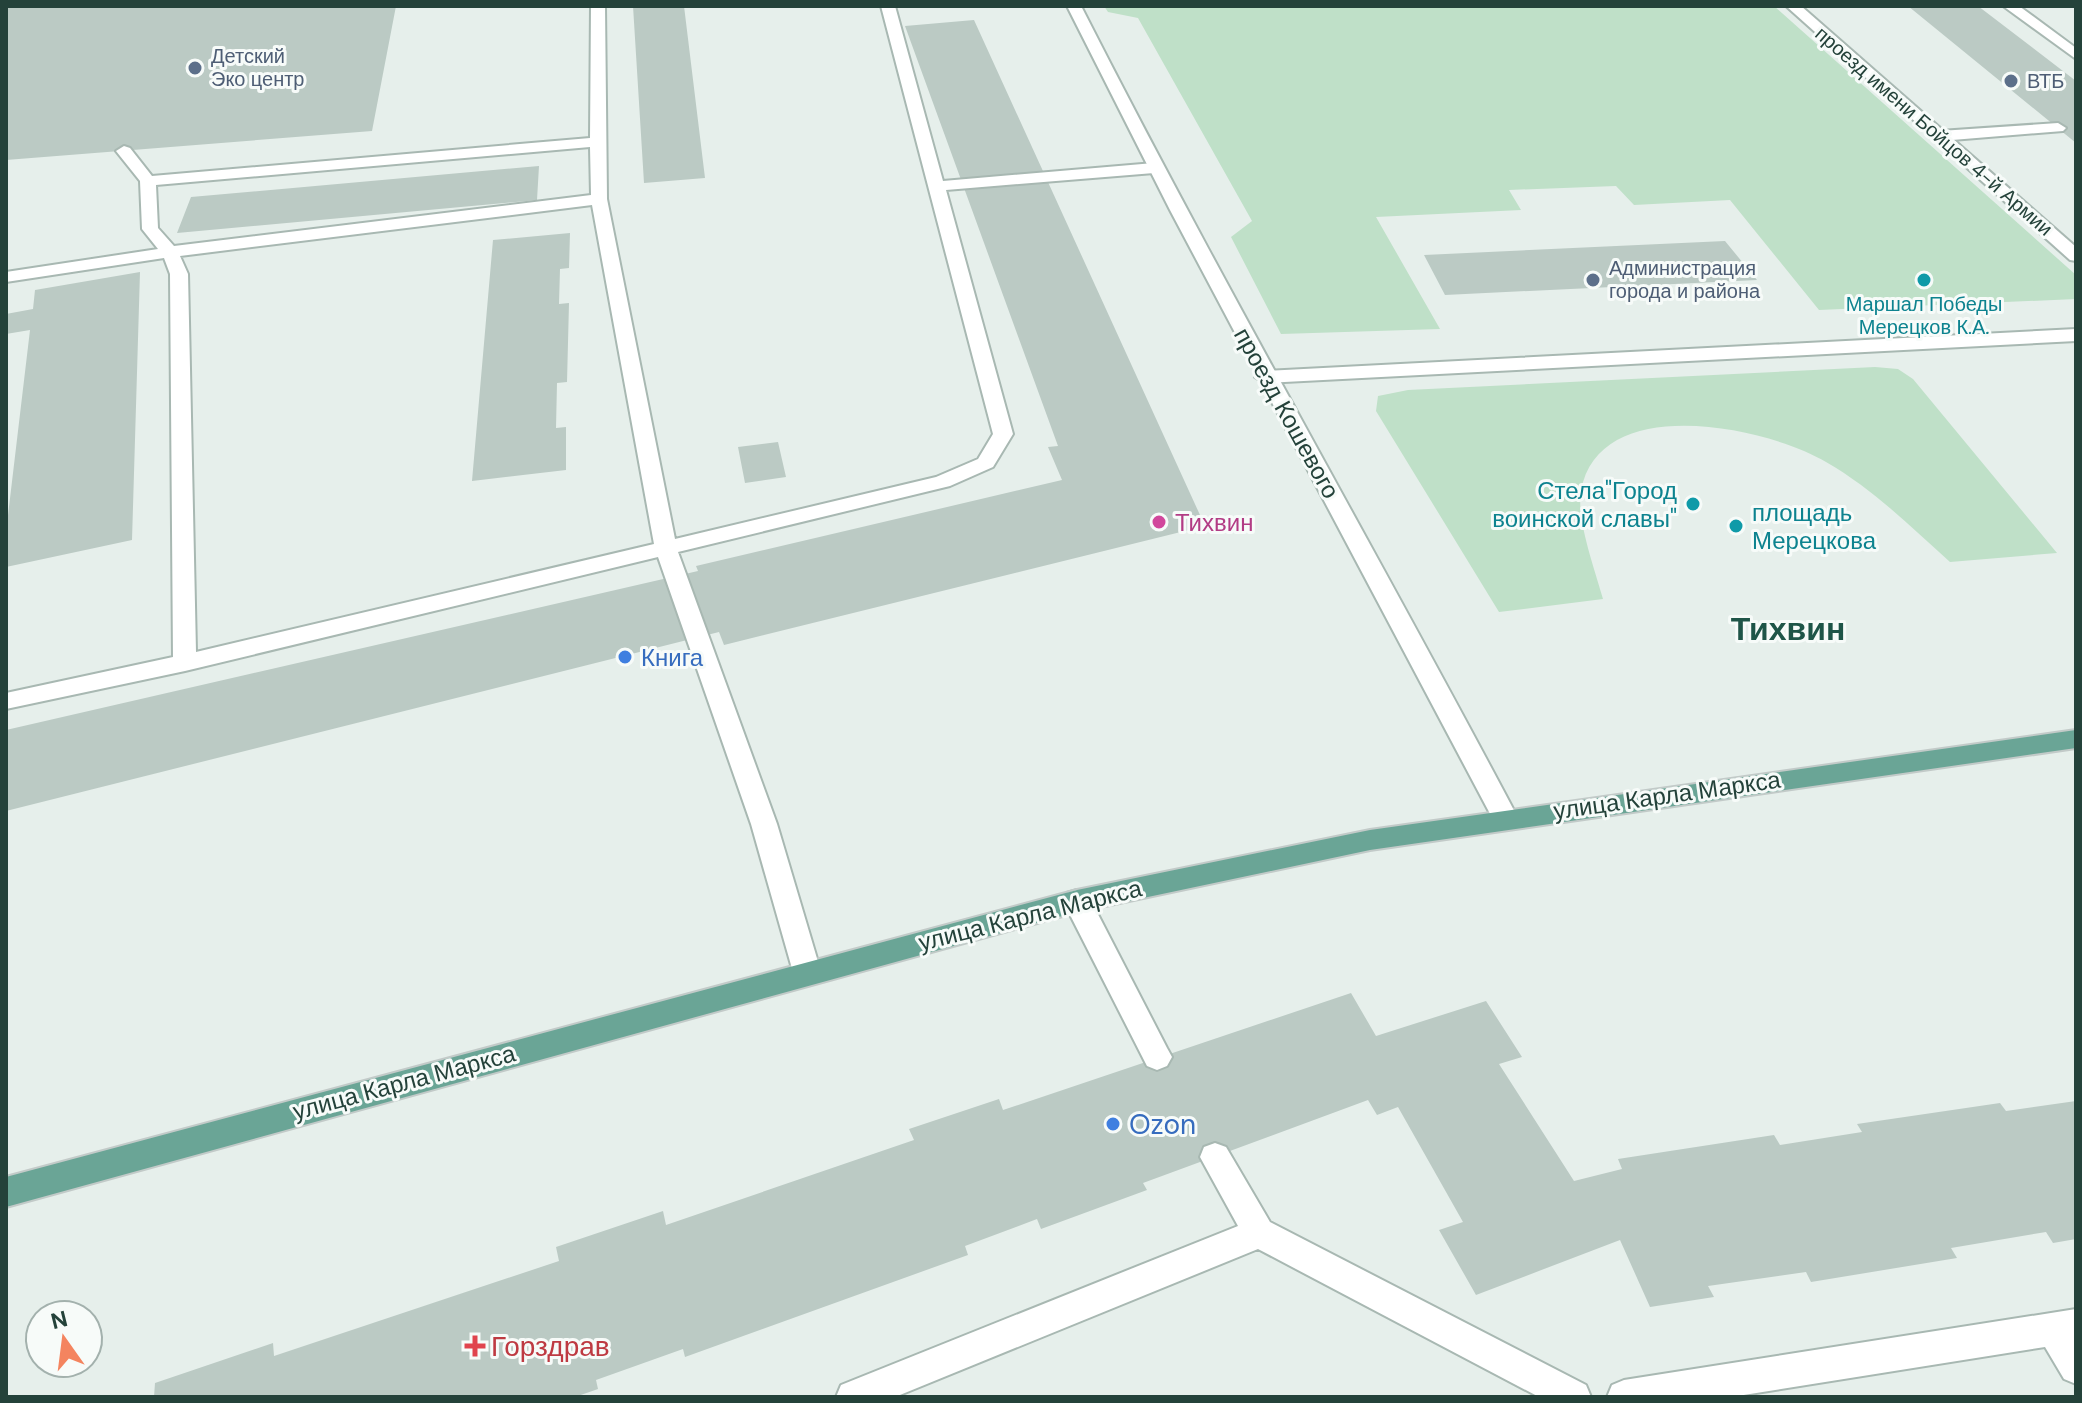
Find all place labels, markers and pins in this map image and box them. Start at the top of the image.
place label: Детский Эко центр [211,43,304,92]
marker: Детский Эко центр [186,59,204,77]
place label: ВТБ [2027,68,2064,94]
marker: ВТБ [2002,72,2020,90]
place label: Администрация города и района [1609,255,1761,304]
marker: Администрация города и района [1584,271,1602,289]
marker: Маршал Победы Мерецков К.А. [1915,271,1933,289]
place label: Маршал Победы Мерецков К.А. [1846,291,2002,340]
place label: Стела"Город воинской славы" [1492,475,1677,534]
marker: Стела"Город воинской славы" [1684,495,1702,513]
place label: площадь Мерецкова [1752,497,1877,556]
place label: Тихвин [1175,507,1253,538]
marker: Тихвин [1150,513,1168,531]
marker: площадь Мерецкова [1727,517,1745,535]
place label: Книга [641,642,704,673]
marker: Книга [616,648,634,666]
place label: Ozon [1129,1106,1196,1143]
marker: Ozon [1104,1115,1122,1133]
place label: Горздрав [491,1328,610,1365]
marker: Горздрав [466,1337,484,1355]

